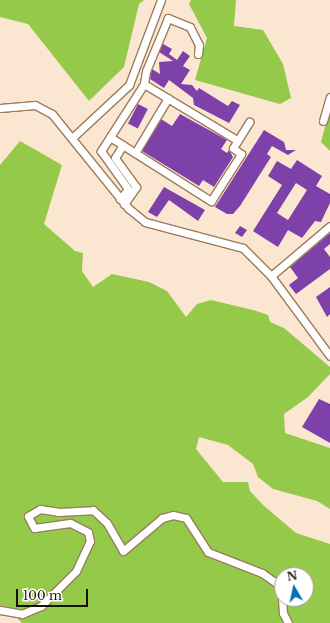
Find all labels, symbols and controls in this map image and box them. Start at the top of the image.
north arrow [274,567,314,607]
text: N [286,568,298,584]
scale bar [18,581,90,607]
text: 100 m [23,588,62,603]

